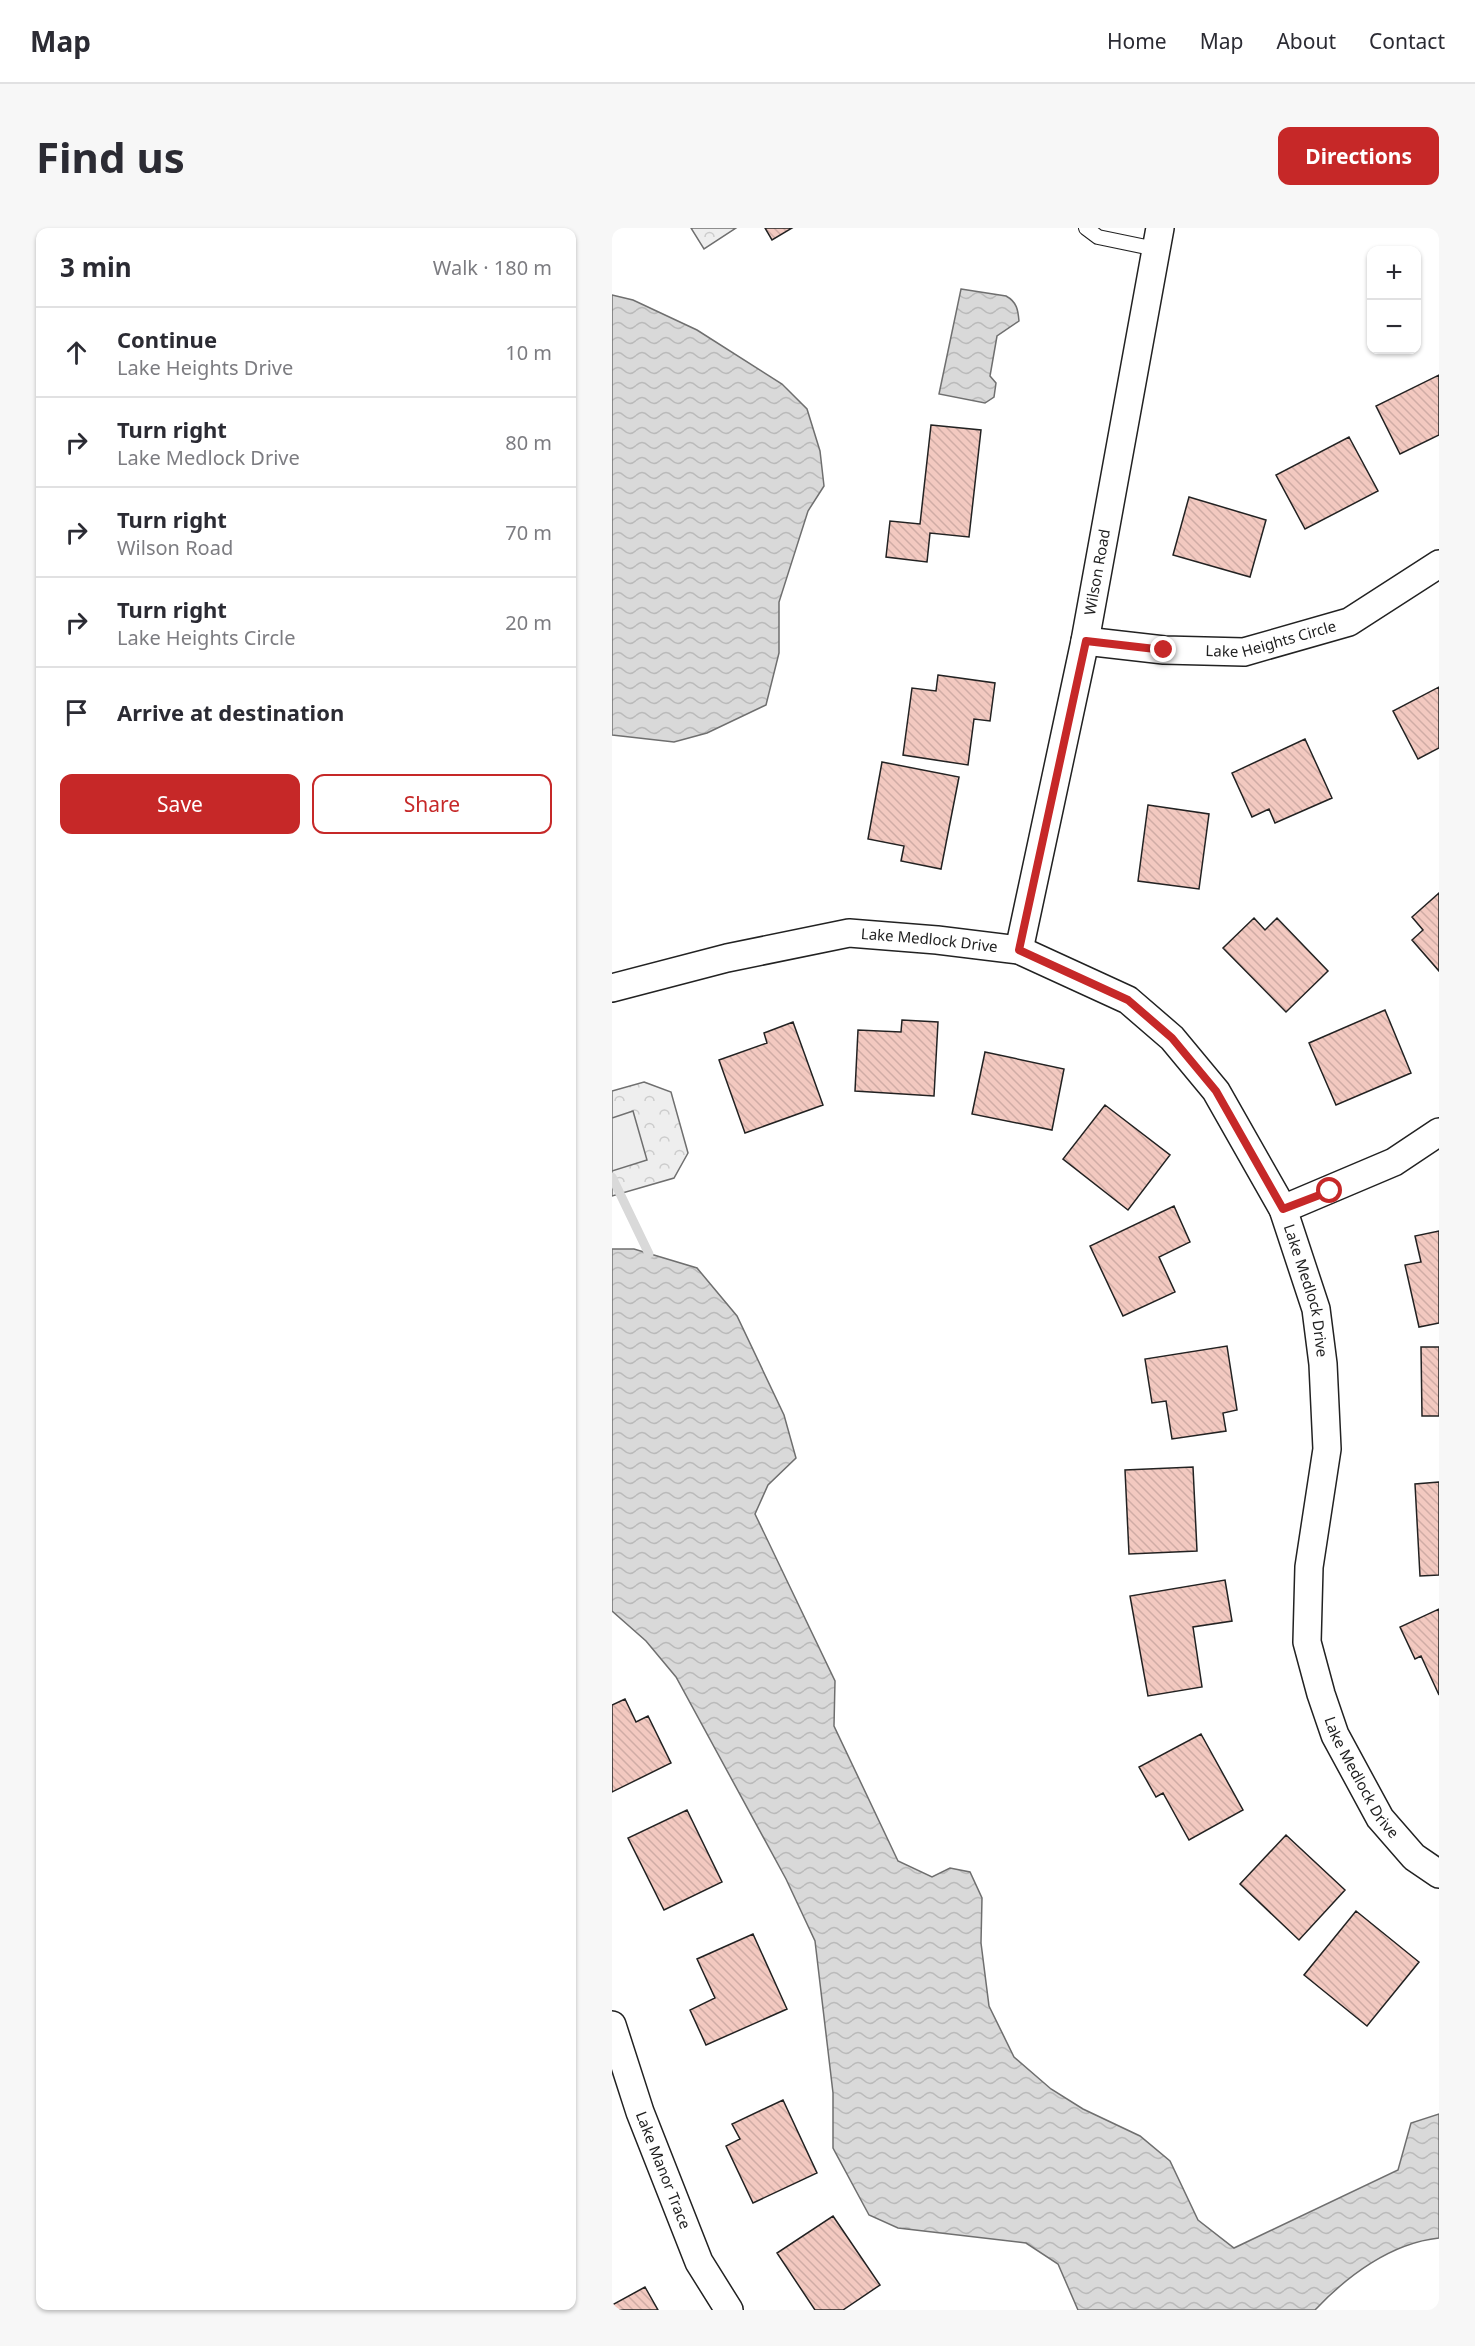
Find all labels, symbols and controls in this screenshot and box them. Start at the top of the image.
text: Map [30,22,91,60]
text: Home [1107,27,1167,55]
text: Map [1200,27,1243,55]
text: About [1276,27,1336,55]
text: Contact [1369,27,1445,55]
button: Directions [1278,127,1439,185]
text: Find us [36,128,185,185]
map controls [1367,246,1421,354]
button: + [1367,246,1421,300]
text: 3 min [60,249,132,285]
text: Walk · 180 m [433,254,552,281]
button: − [1367,300,1421,354]
text: Continue [117,324,217,354]
icon: ahead [60,336,93,369]
text: 10 m [505,339,552,366]
text: Lake Heights Drive [117,354,293,381]
text: Turn right [117,414,227,444]
icon: right [60,426,93,459]
text: 80 m [505,429,552,456]
text: Lake Medlock Drive [117,444,300,471]
text: Turn right [117,504,227,534]
icon: right [60,516,93,549]
text: 70 m [505,519,552,546]
street label: Wilson Road [1079,527,1114,617]
text: Wilson Road [117,534,233,561]
text: Turn right [117,594,227,624]
icon: right [60,606,93,639]
text: 20 m [505,609,552,636]
street label: Lake Heights Circle [1205,615,1338,661]
text: Lake Heights Circle [117,624,295,651]
route end [1150,636,1176,662]
icon: arrive [60,696,93,729]
text: Arrive at destination [117,697,344,727]
button: Save [60,774,300,834]
button: Share [312,774,552,834]
street label: Lake Medlock Drive [860,923,999,956]
route start [1316,1177,1342,1203]
street label: Lake Medlock Drive [1280,1221,1333,1358]
street label: Lake Medlock Drive [1320,1714,1404,1842]
street label: Lake Manor Trace [632,2108,696,2232]

